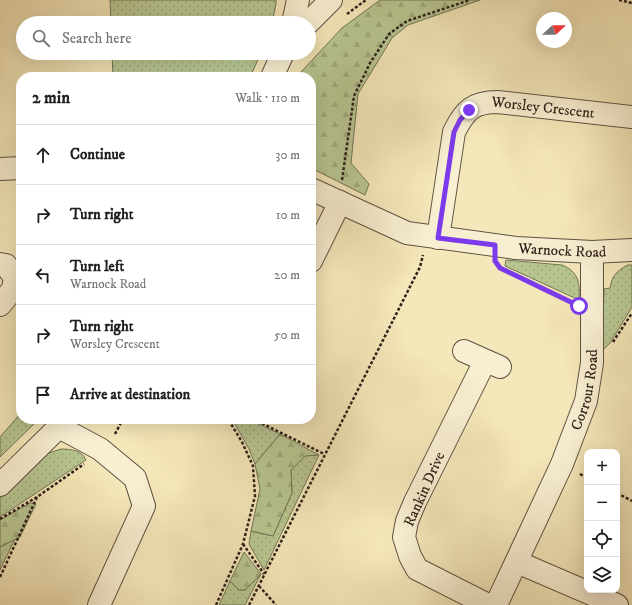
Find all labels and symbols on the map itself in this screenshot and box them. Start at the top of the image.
north arrow [536,12,572,48]
street label: Worsley Crescent [489,92,596,123]
route end [460,101,478,119]
street label: Warnock Road [517,239,607,262]
route start [570,297,588,315]
street label: Corrour Road [567,349,602,433]
street label: Rankin Drive [400,449,449,530]

